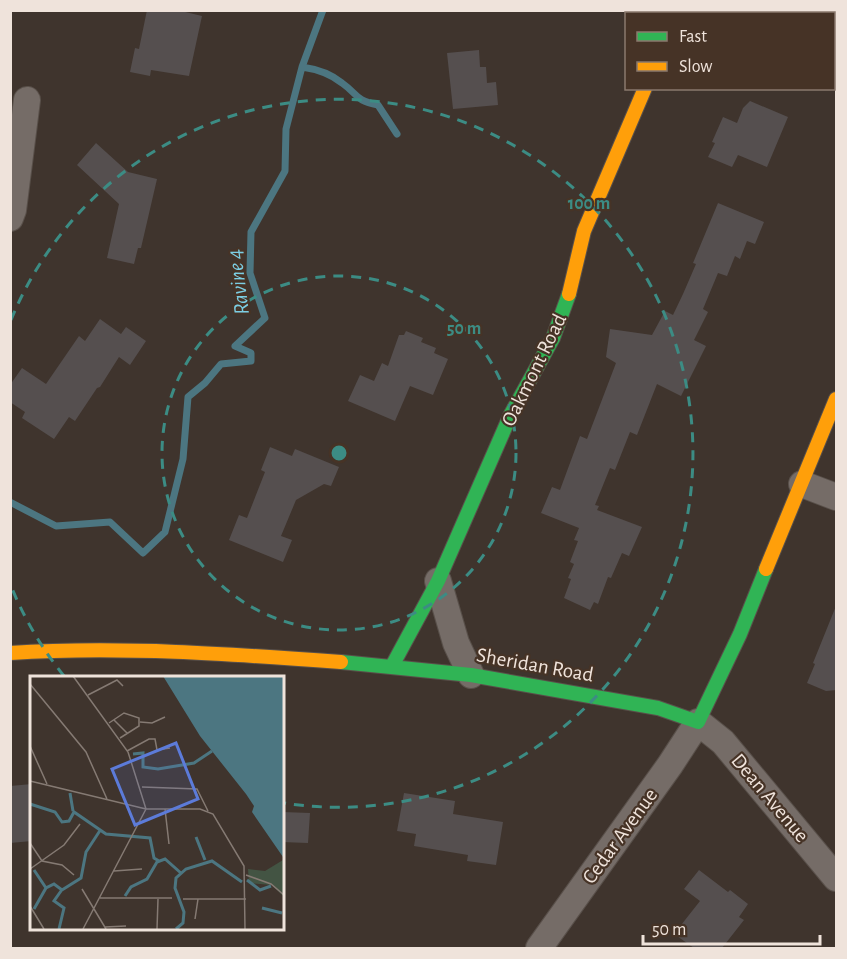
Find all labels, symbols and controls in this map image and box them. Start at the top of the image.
legend [625,12,835,90]
text: Fast [679,28,707,46]
text: Slow [679,58,712,76]
text: 100 m [568,195,610,213]
water label: Ravine 4 [223,248,253,316]
street label: Oakmont Road [498,310,570,430]
text: 50 m [447,320,481,338]
centre of rings [329,443,349,463]
street label: Sheridan Road [475,644,595,686]
inset map [30,676,284,929]
street label: Dean Avenue [727,750,813,846]
street label: Cedar Avenue [579,785,661,887]
scale bar [643,908,820,946]
text: 50 m [652,921,686,939]

